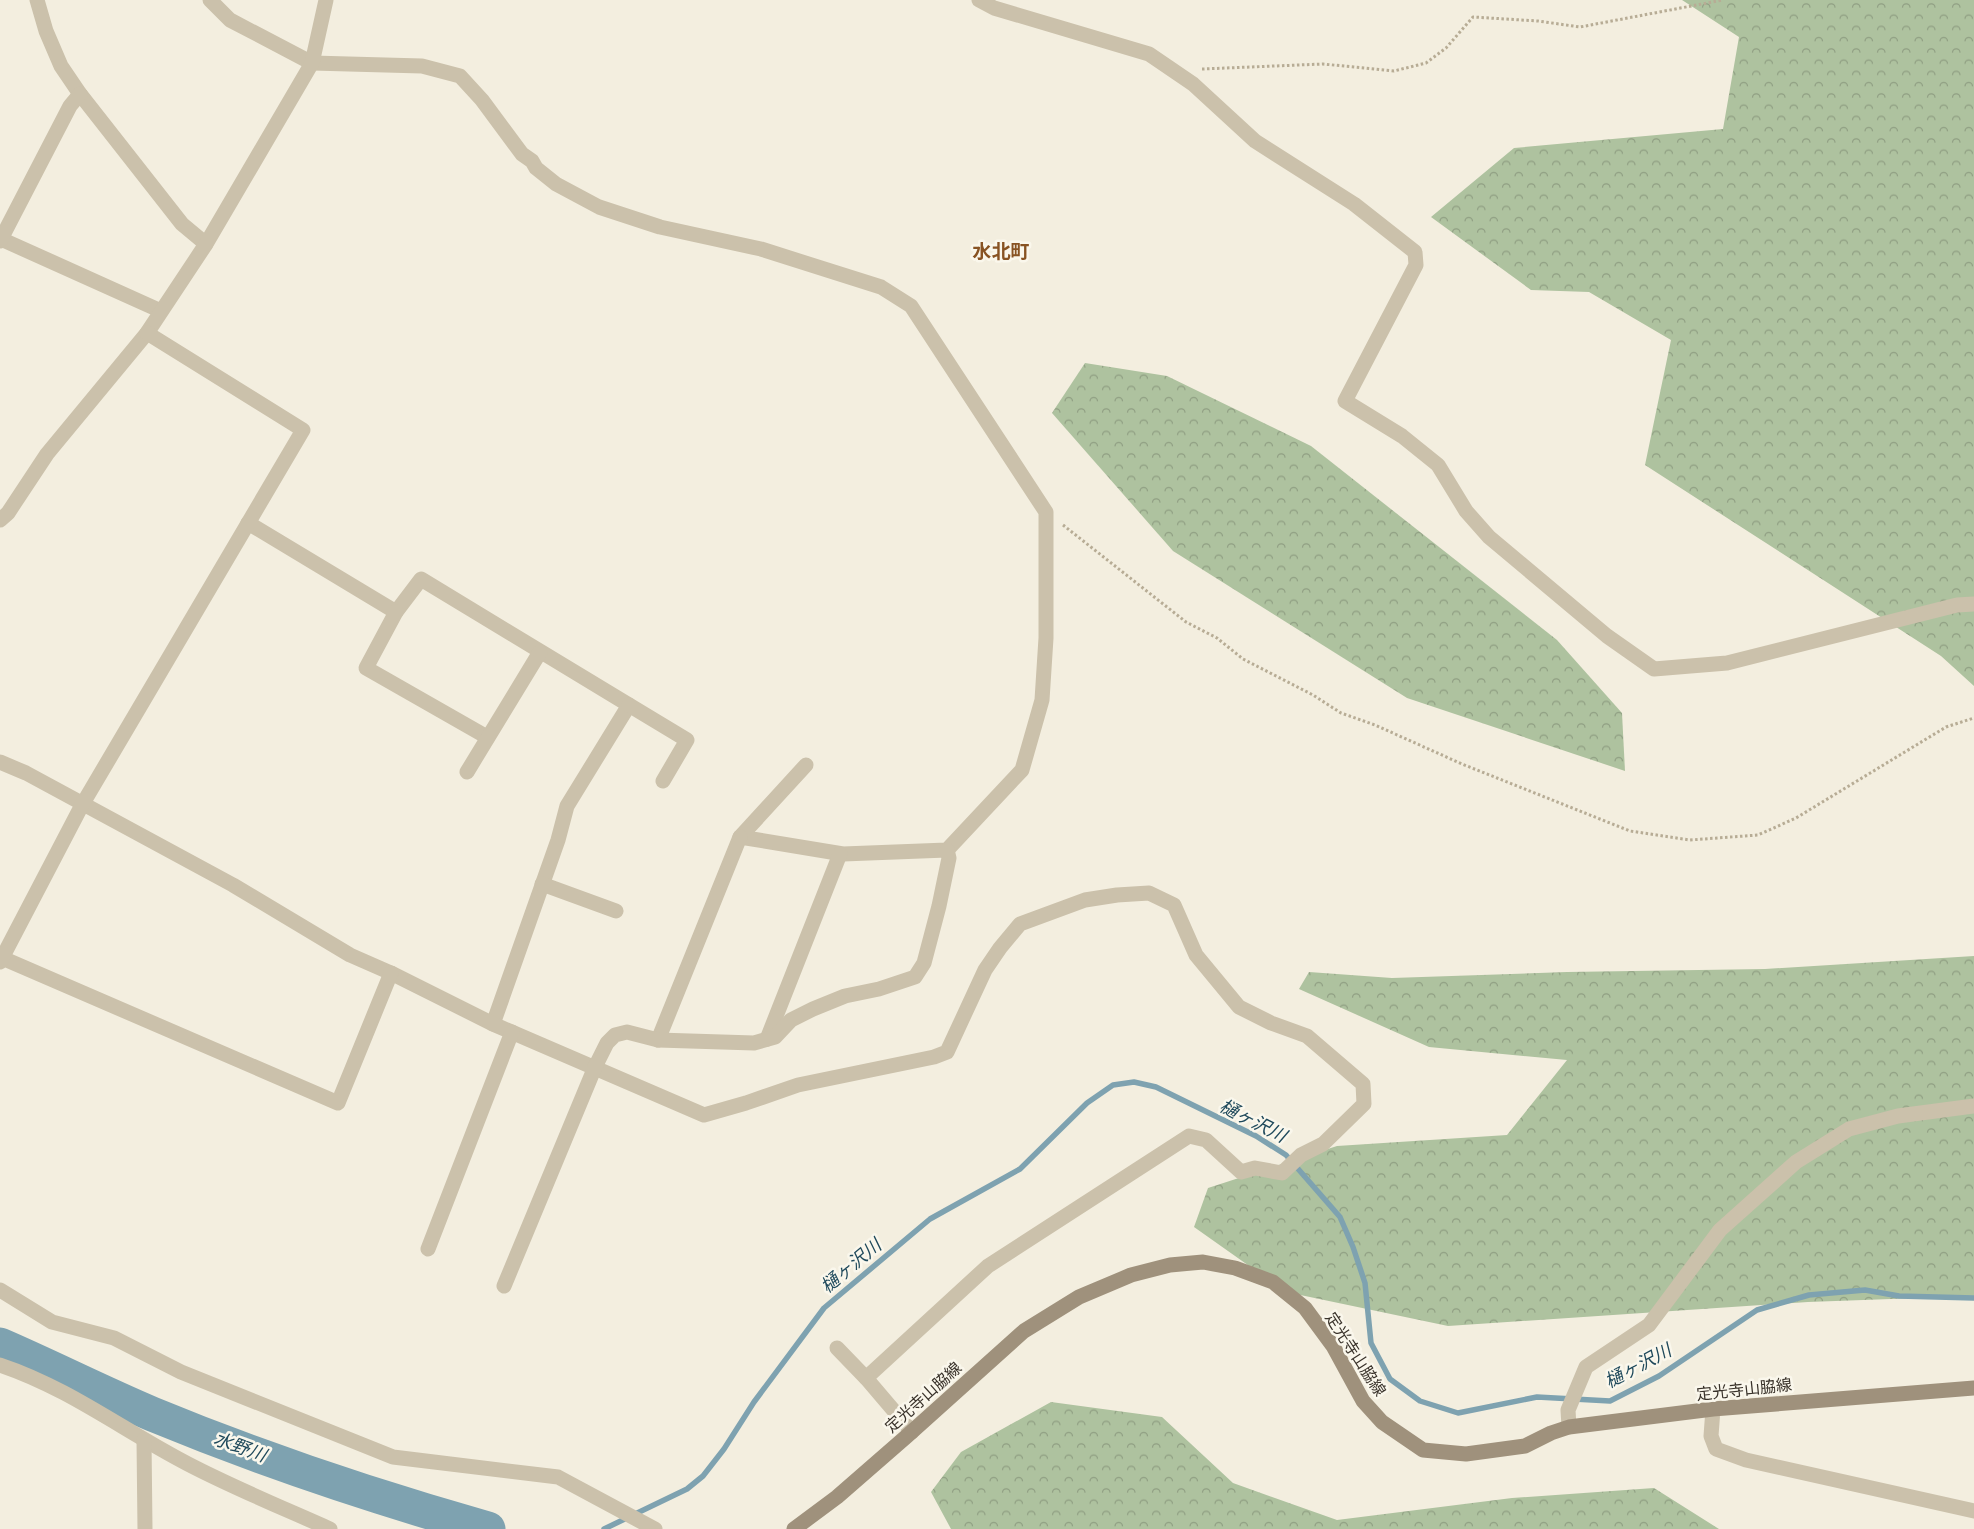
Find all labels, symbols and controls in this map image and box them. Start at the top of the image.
district label: 水北町 [972,238,1030,264]
water label: 樋ヶ沢川 [1216,1093,1293,1148]
water label: 樋ヶ沢川 [815,1232,887,1298]
street label: 定光寺山脇線 [1321,1308,1391,1400]
water label: 樋ヶ沢川 [1600,1337,1677,1393]
street label: 定光寺山脇線 [880,1357,966,1437]
street label: 定光寺山脇線 [1695,1373,1793,1405]
water label: 水野川 [211,1426,272,1467]

